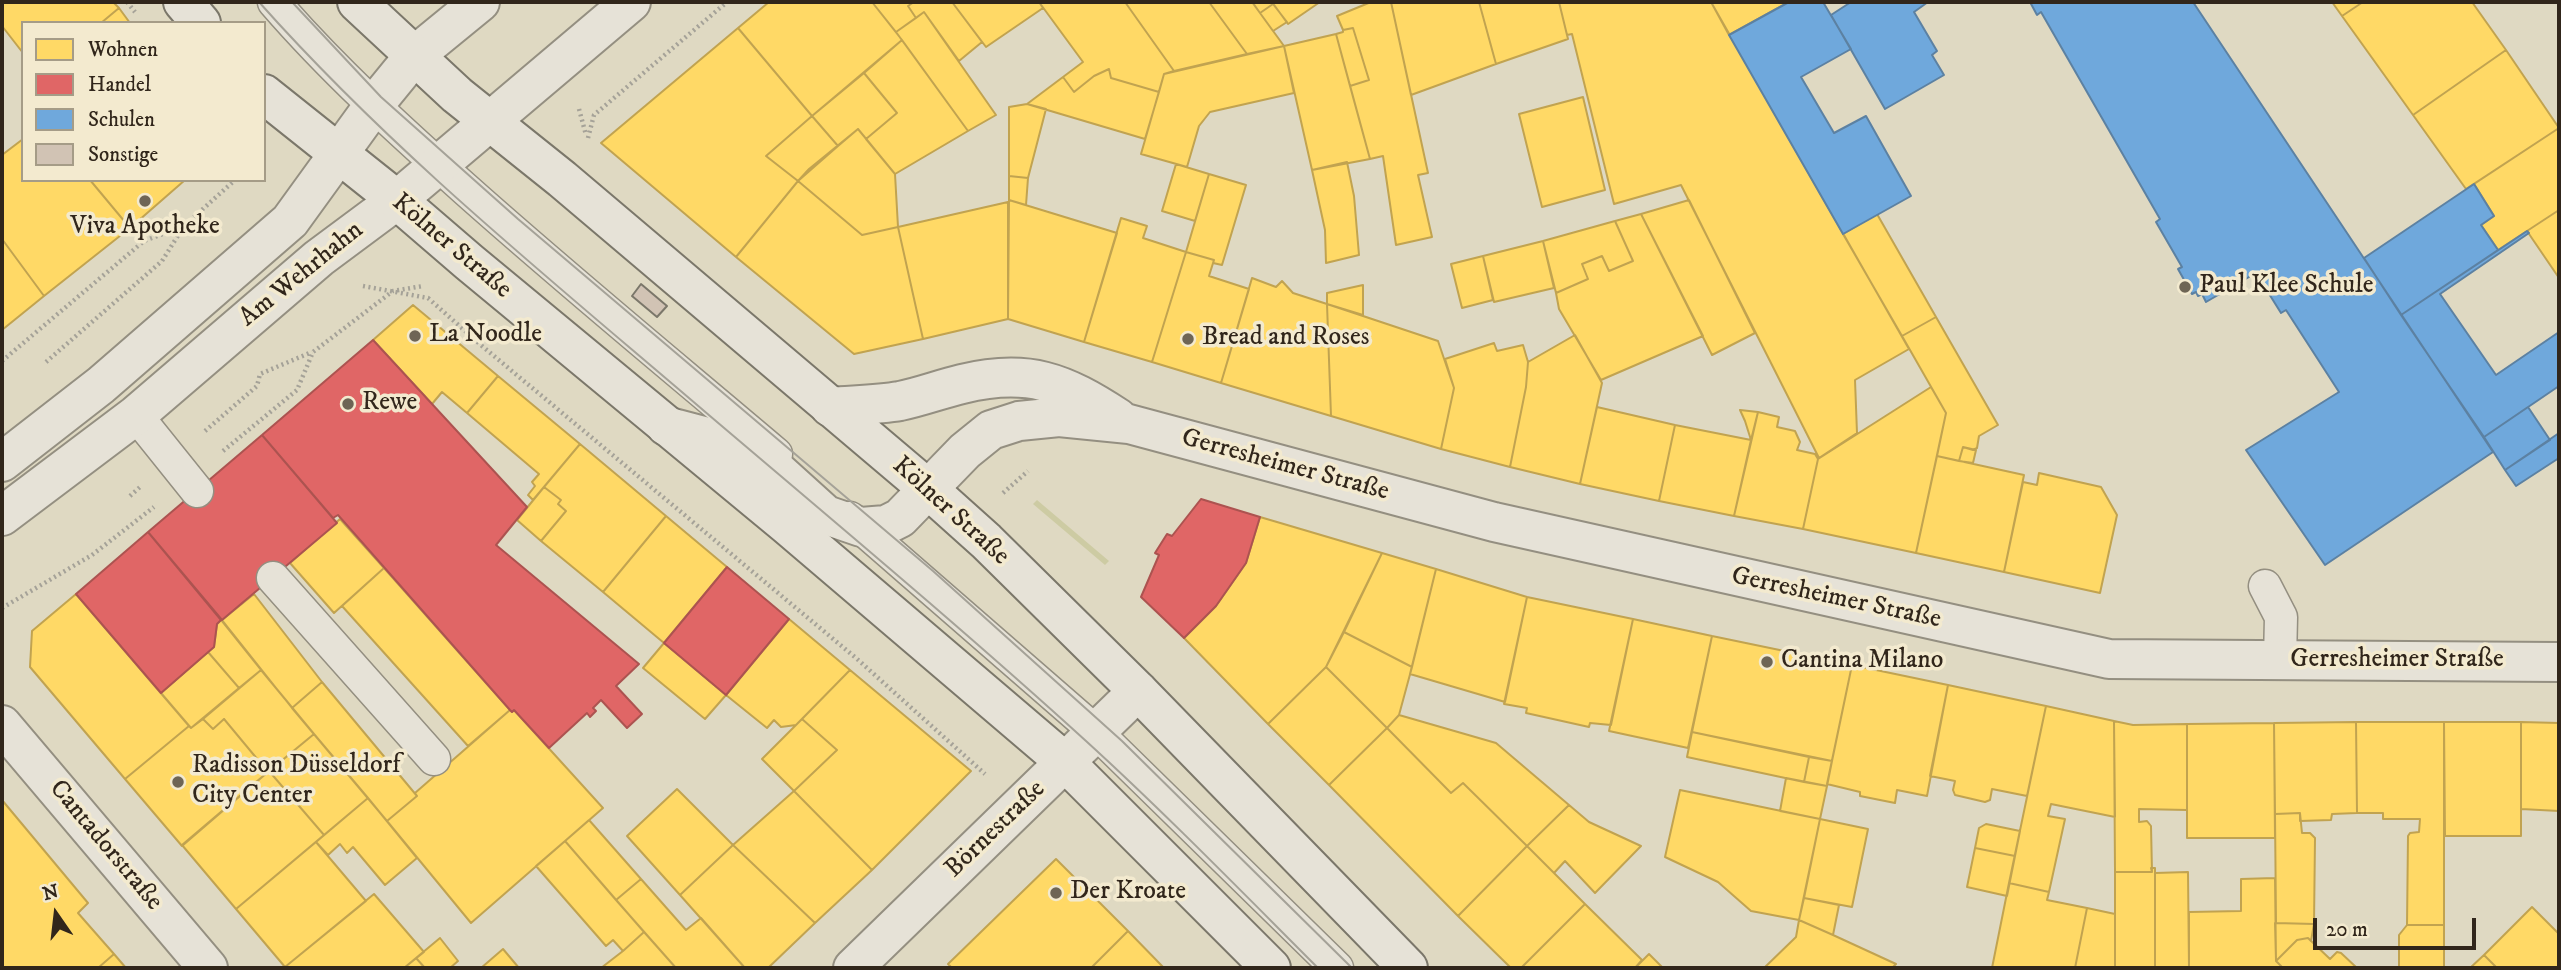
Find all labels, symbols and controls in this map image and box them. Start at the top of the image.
legend [21,21,266,182]
text: Wohnen [88,37,158,63]
text: Handel [88,72,151,98]
text: Schulen [88,107,155,133]
text: Sonstige [88,142,158,168]
street label: Kölner Straße [385,188,517,306]
marker: Viva Apotheke [137,193,153,209]
place label: Viva Apotheke [70,212,220,244]
street label: Am Wehrhahn [234,216,370,334]
place label: Paul Klee Schule [2199,271,2374,303]
marker: Paul Klee Schule [2177,279,2193,295]
place label: La Noodle [429,320,542,352]
place label: Bread and Roses [1202,323,1369,355]
marker: La Noodle [407,328,423,344]
marker: Bread and Roses [1180,331,1196,347]
place label: Rewe [362,388,417,420]
marker: Rewe [340,396,356,412]
street label: Gerresheimer Straße [1178,423,1392,509]
street label: Kölner Straße [885,451,1015,573]
street label: Gerresheimer Straße [1728,562,1944,636]
street label: Gerresheimer Straße [2290,645,2504,677]
place label: Cantina Milano [1781,646,1943,678]
marker: Cantina Milano [1759,654,1775,670]
place label: Radisson Düsseldorf City Center [192,751,401,812]
street label: Cantadorstraße [41,774,169,918]
marker: Radisson Düsseldorf City Center [170,774,186,790]
street label: Börnestraße [939,775,1053,885]
place label: Der Kroate [1070,877,1186,909]
north arrow [21,879,91,949]
text: N [40,880,61,906]
marker: Der Kroate [1048,885,1064,901]
scale bar [2316,904,2479,948]
text: 20 m [2326,917,2368,943]

